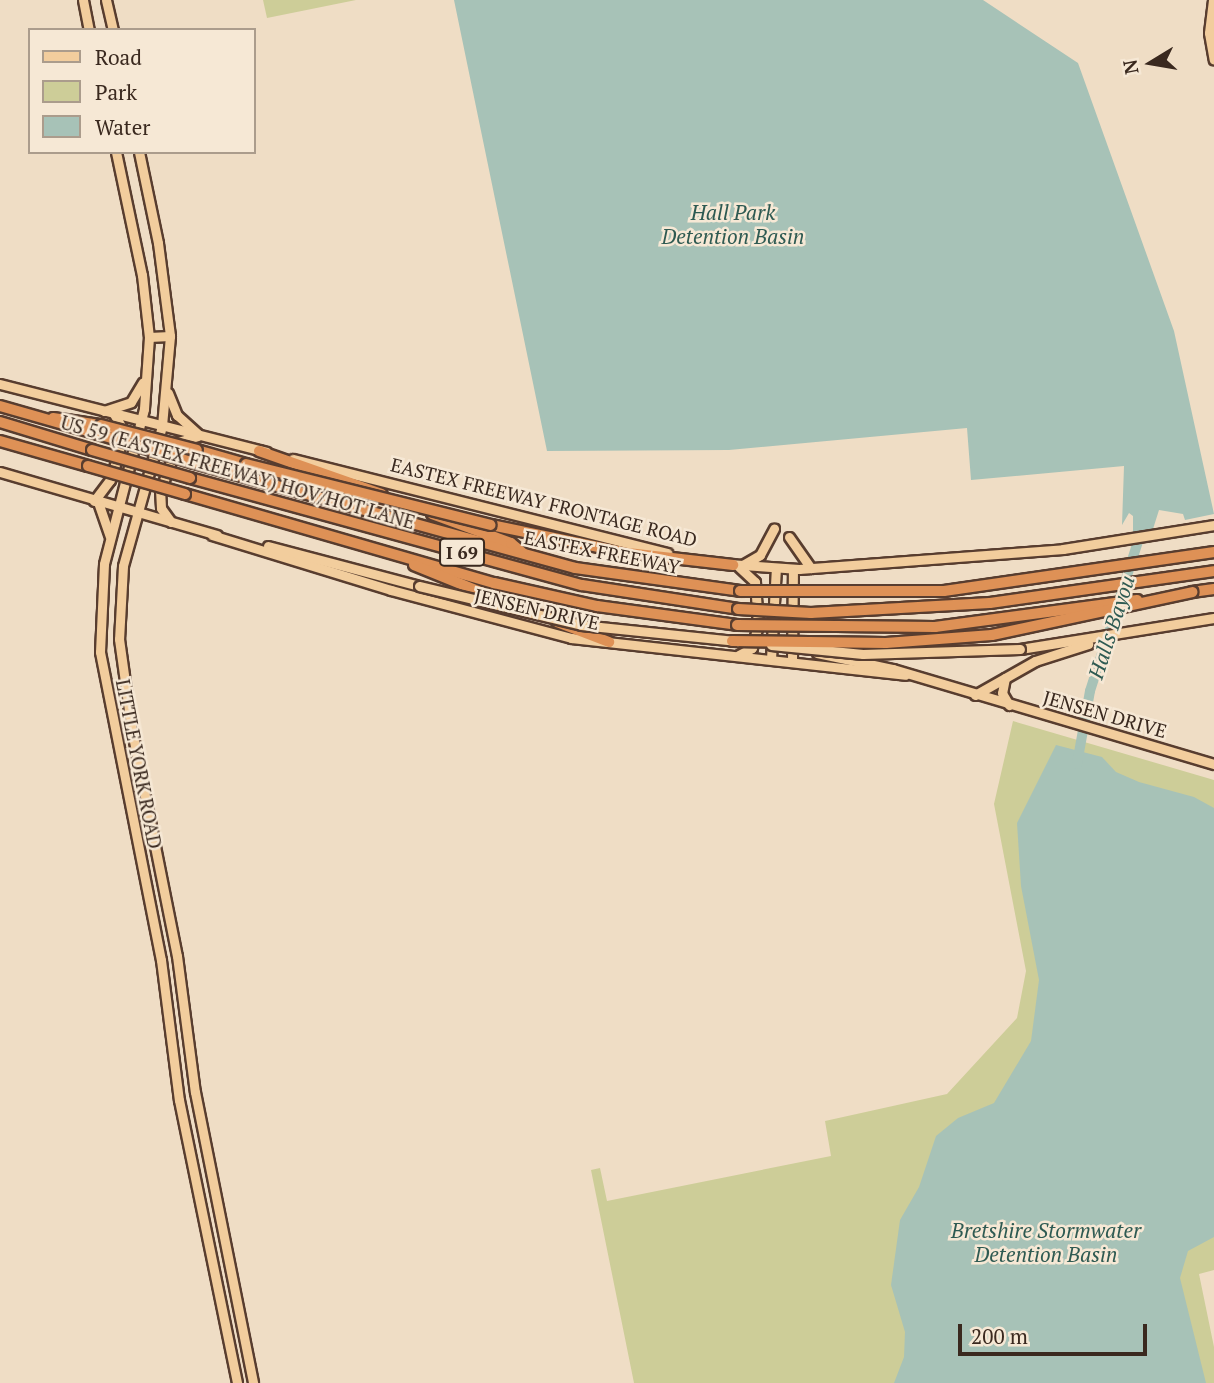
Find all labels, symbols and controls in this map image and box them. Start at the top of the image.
legend [28,28,256,154]
north arrow [1116,28,1186,98]
text: Road [95,43,142,71]
text: N [1116,58,1144,77]
text: Park [95,78,137,106]
text: Water [95,113,150,141]
water label: Hall Park Detention Basin [662,199,804,249]
street label: US 59 (EASTEX FREEWAY) HOV/HOT LANE [58,410,418,534]
street label: EASTEX FREEWAY FRONTAGE ROAD [389,453,699,551]
street label: EASTEX FREEWAY [522,526,682,578]
road number: I 69 [438,538,486,566]
water label: Halls Bayou [1082,572,1140,682]
street label: JENSEN DRIVE [472,584,602,634]
street label: LITTLE YORK ROAD [111,677,167,851]
street label: JENSEN DRIVE [1041,685,1169,743]
water label: Bretshire Stormwater Detention Basin [951,1217,1141,1267]
scale bar [962,1310,1151,1354]
text: 200 m [971,1322,1028,1350]

